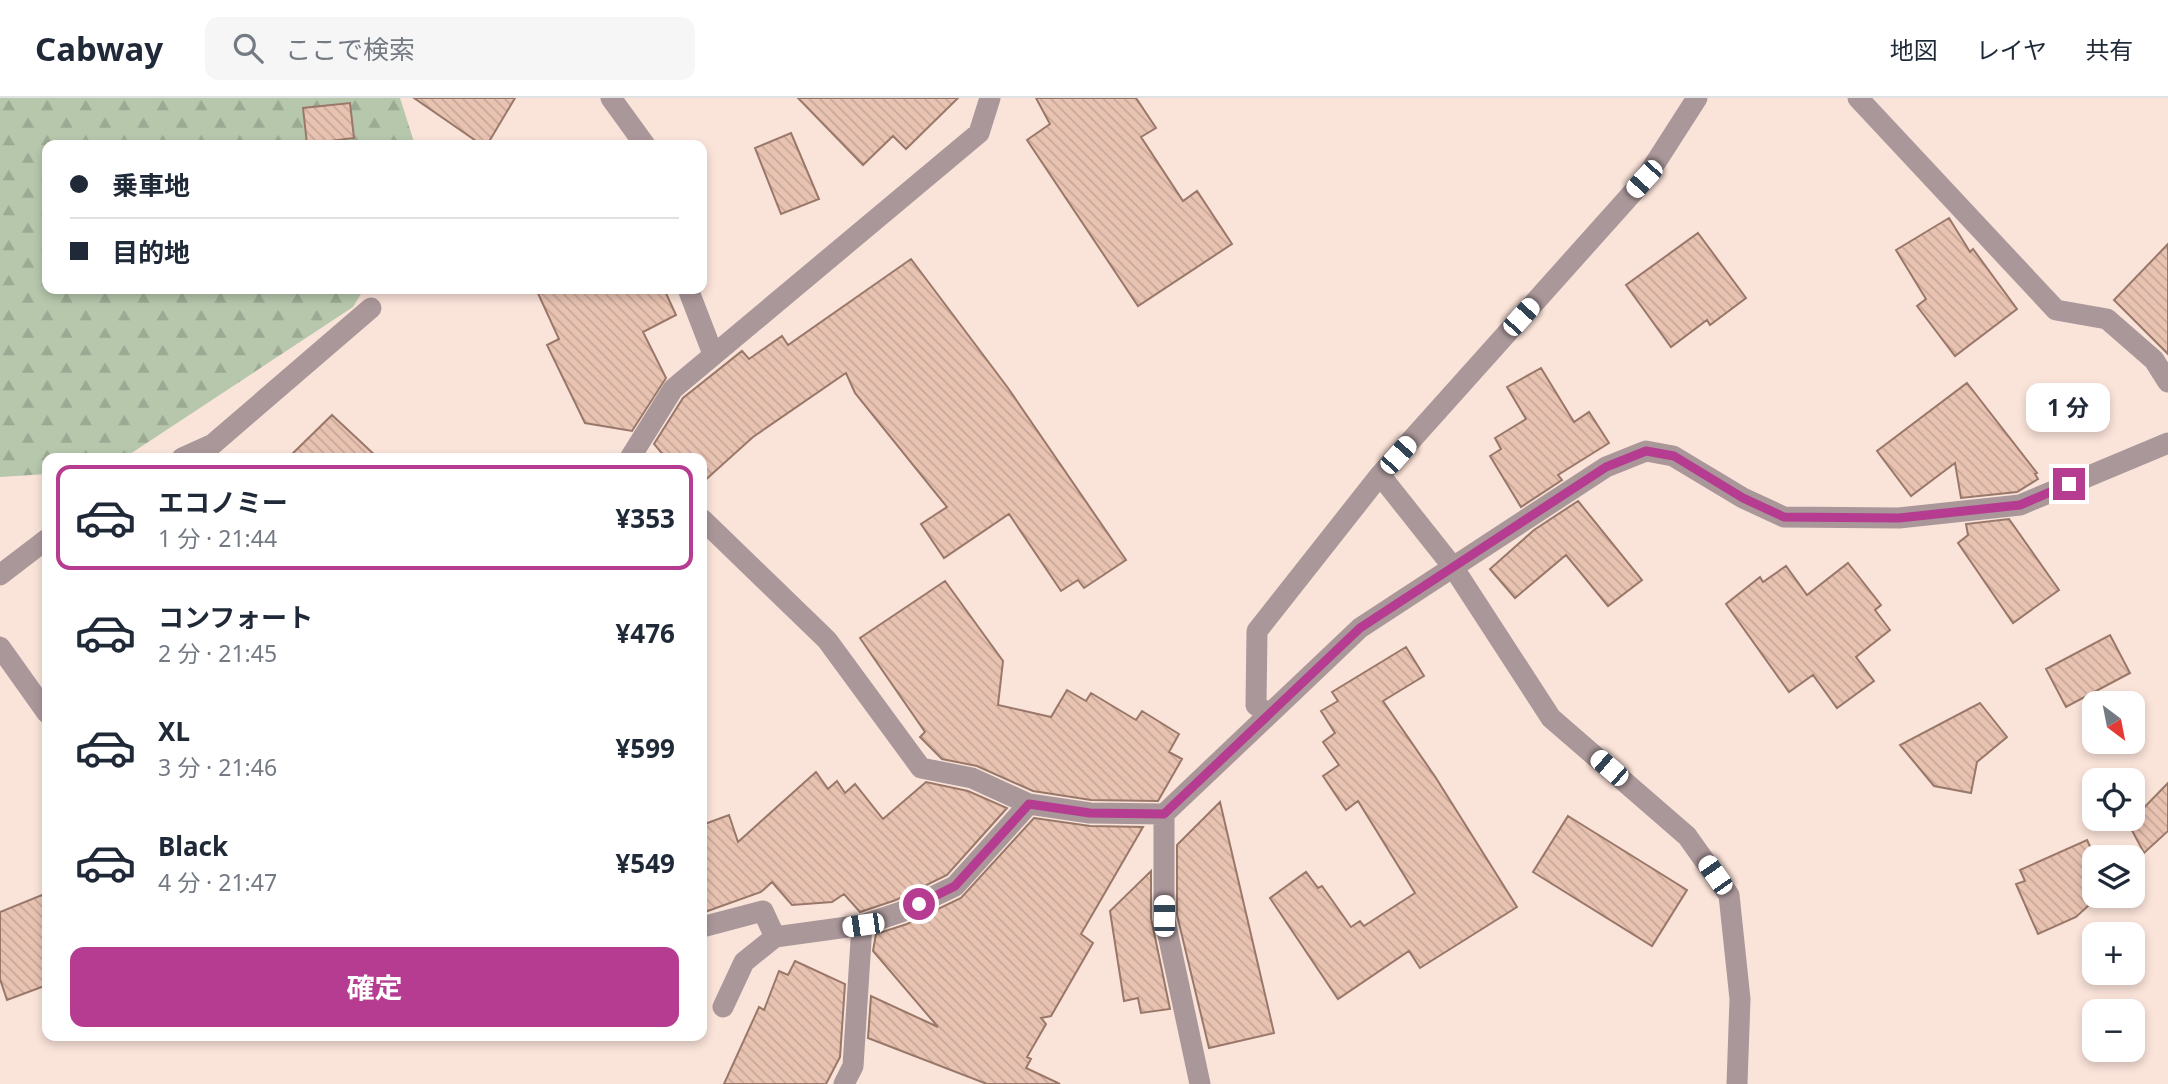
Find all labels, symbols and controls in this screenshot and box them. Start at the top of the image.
search box [205,17,695,80]
text: Cabway [35,26,163,71]
icon: search [229,29,267,67]
text: ここで検索 [285,31,415,67]
text: 地図 [1890,33,1938,66]
text: レイヤ [1976,33,2047,66]
text: 共有 [2085,33,2133,66]
car [1623,156,1666,202]
text: 乗車地 [112,167,190,203]
text: 目的地 [112,234,190,270]
car [1500,294,1543,340]
callout: 1 分 [2027,382,2111,432]
text: 1 分 [2047,391,2089,423]
car [1377,432,1420,478]
route end [2053,468,2085,500]
text: エコノミー [158,484,288,520]
icon: car [74,486,137,549]
text: ¥353 [616,500,675,536]
text: 1 分 · 21:44 [158,522,277,554]
text: コンフォート [158,599,313,635]
icon: car [74,601,137,664]
text: ¥476 [616,615,675,651]
text: 2 分 · 21:45 [158,637,277,669]
north arrow [2082,691,2146,754]
map controls [2082,691,2145,1062]
text: XL [158,713,190,749]
icon: car [74,716,137,779]
text: ¥599 [616,730,675,766]
car [1587,746,1632,790]
text: 3 分 · 21:46 [158,751,277,783]
button: locate [2082,768,2145,831]
text: Black [158,828,228,864]
icon: car [74,831,137,894]
text: ¥549 [616,845,675,881]
button: layers [2082,845,2145,908]
car [1695,852,1736,898]
text: 4 分 · 21:47 [158,866,277,898]
route start [903,888,935,920]
car [1154,895,1175,937]
car [841,912,886,938]
button: + [2082,922,2145,985]
button: 確定 [70,947,679,1027]
button: − [2082,999,2145,1062]

